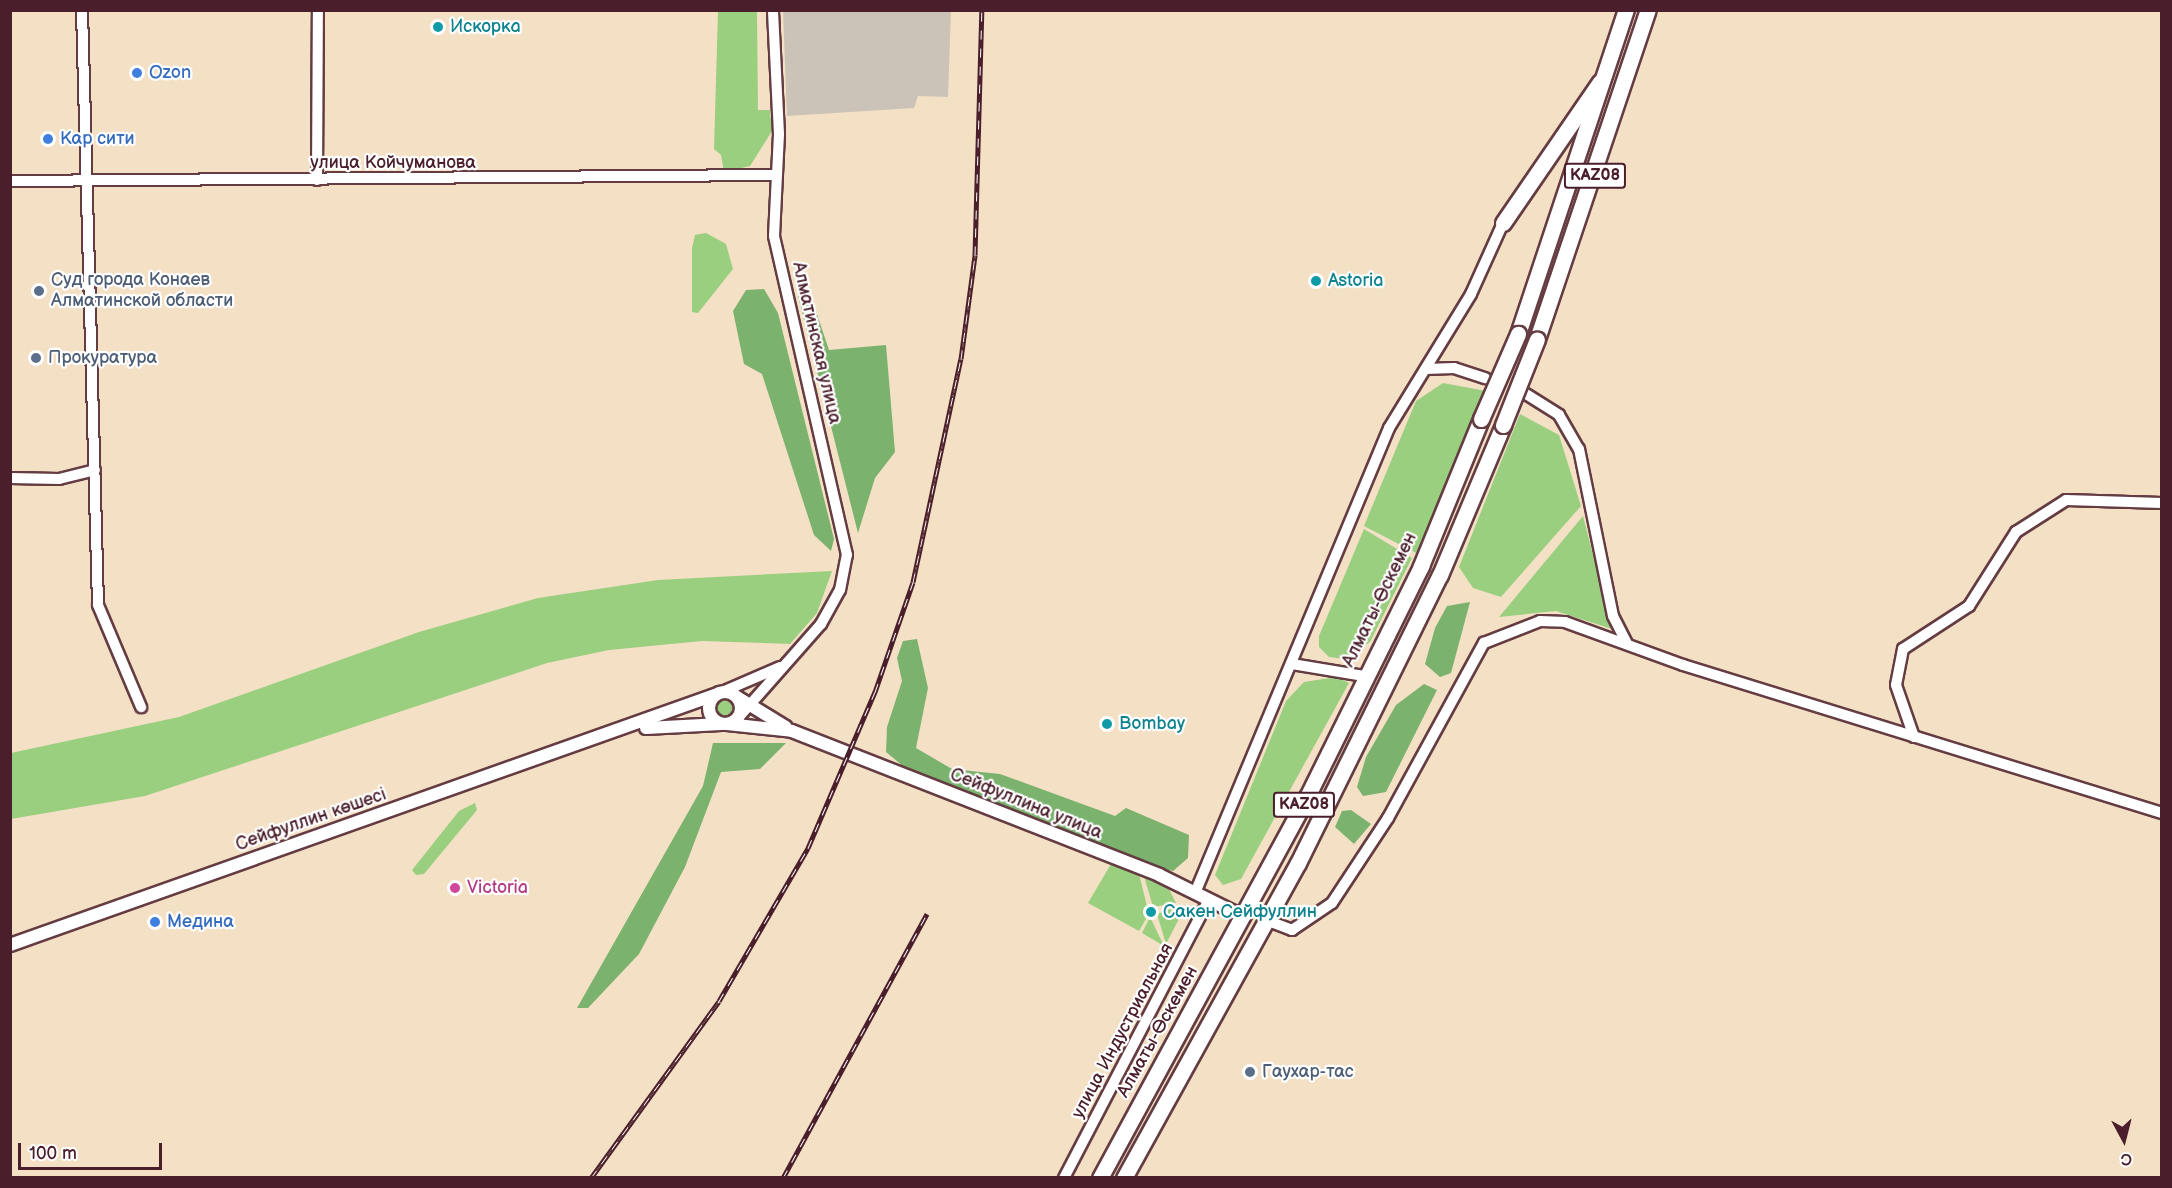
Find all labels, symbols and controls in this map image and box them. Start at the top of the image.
place label: Искоркa [450,16,521,38]
marker: Искоркa [431,20,445,34]
place label: Ozon [149,62,191,84]
marker: Ozon [130,66,144,80]
place label: Кар сити [60,128,135,150]
marker: Кар сити [41,132,55,146]
street label: улица Койчуманова [310,152,476,174]
road number: KAZ08 [1564,163,1626,189]
street label: Алматинская улица [787,260,845,426]
place label: Суд города Конаев Алматинской области [51,270,233,312]
place label: Astoria [1328,270,1383,292]
marker: Astoria [1309,274,1323,288]
marker: Суд города Конаев Алматинской области [32,284,46,298]
place label: Прокуратура [48,347,157,369]
marker: Прокуратура [29,351,43,365]
street label: Алматы-Өскемен [1338,529,1422,671]
place label: Bombay [1119,713,1185,735]
marker: Bombay [1100,717,1114,731]
street label: Сейфуллина улица [947,764,1105,844]
street label: Сейфуллин көшесі [233,784,389,856]
road number: KAZ08 [1272,792,1336,818]
place label: Victoria [467,877,528,899]
marker: Victoria [448,881,462,895]
place label: Сакен Сейфуллин [1163,901,1317,923]
marker: Сакен Сейфуллин [1144,905,1158,919]
place label: Медина [167,911,234,933]
marker: Медина [148,915,162,929]
street label: улица Индустриальная [1068,940,1178,1122]
street label: Алматы-Өскемен [1113,963,1203,1101]
place label: Гаухар-тас [1262,1061,1354,1083]
marker: Гаухар-тас [1243,1065,1257,1079]
north arrow [2094,1110,2154,1170]
scale bar [21,1131,165,1169]
text: 100 m [29,1143,77,1164]
text: С [2120,1148,2133,1168]

